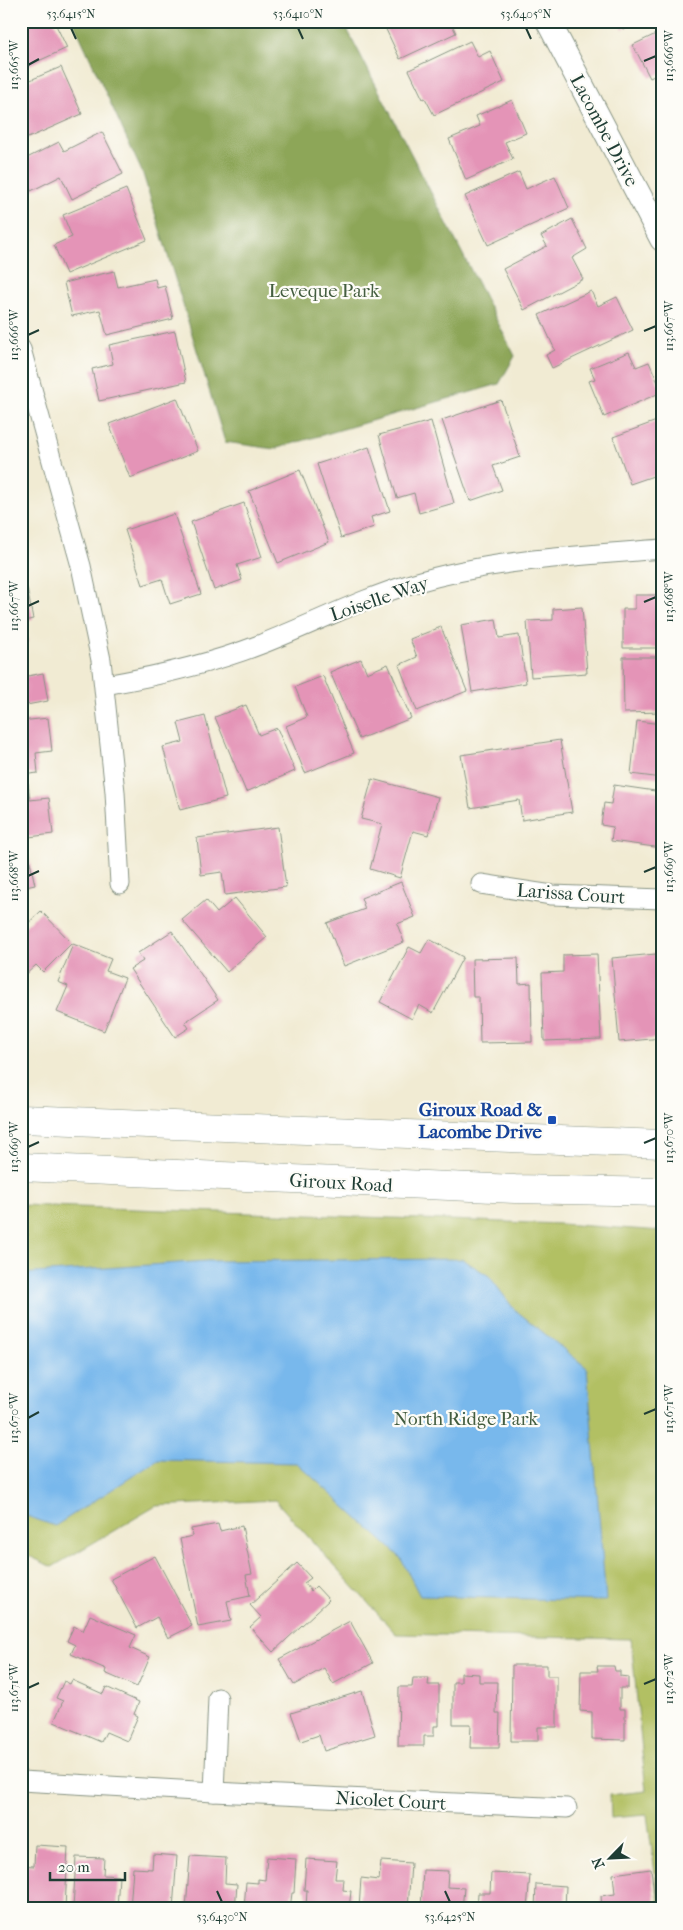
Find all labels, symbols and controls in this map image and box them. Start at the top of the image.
text: 53.6415°N [47,7,95,21]
text: 53.6410°N [273,7,323,21]
text: 53.6405°N [500,7,552,21]
text: 113.666°W [662,29,676,82]
text: 113.665°W [7,39,21,90]
street label: Lacombe Drive [565,71,643,190]
park label: Leveque Park [268,280,380,302]
text: 113.667°W [662,299,676,351]
text: 113.666°W [7,308,21,361]
text: 113.668°W [662,570,676,622]
street label: Loiselle Way [327,572,432,626]
text: 113.667°W [7,579,21,631]
text: 113.669°W [662,840,676,893]
text: 113.668°W [7,849,21,901]
street label: Larissa Court [516,879,626,909]
place label: Giroux Road & Lacombe Drive [418,1099,543,1143]
text: 113.670°W [662,1111,676,1163]
marker: Giroux Road & Lacombe Drive [546,1114,558,1126]
text: 113.669°W [7,1120,21,1173]
street label: Giroux Road [289,1169,394,1197]
text: 113.671°W [662,1384,676,1433]
text: 113.670°W [7,1391,21,1443]
park label: North Ridge Park [394,1408,538,1430]
text: 113.672°W [662,1653,676,1704]
text: 113.671°W [7,1663,21,1712]
street label: Nicolet Court [335,1787,447,1815]
north arrow [586,1832,636,1882]
scale bar [50,1850,125,1882]
text: N [589,1854,609,1871]
text: 20 m [58,1858,90,1876]
text: 53.6430°N [197,1910,248,1924]
text: 53.6425°N [425,1910,475,1924]

